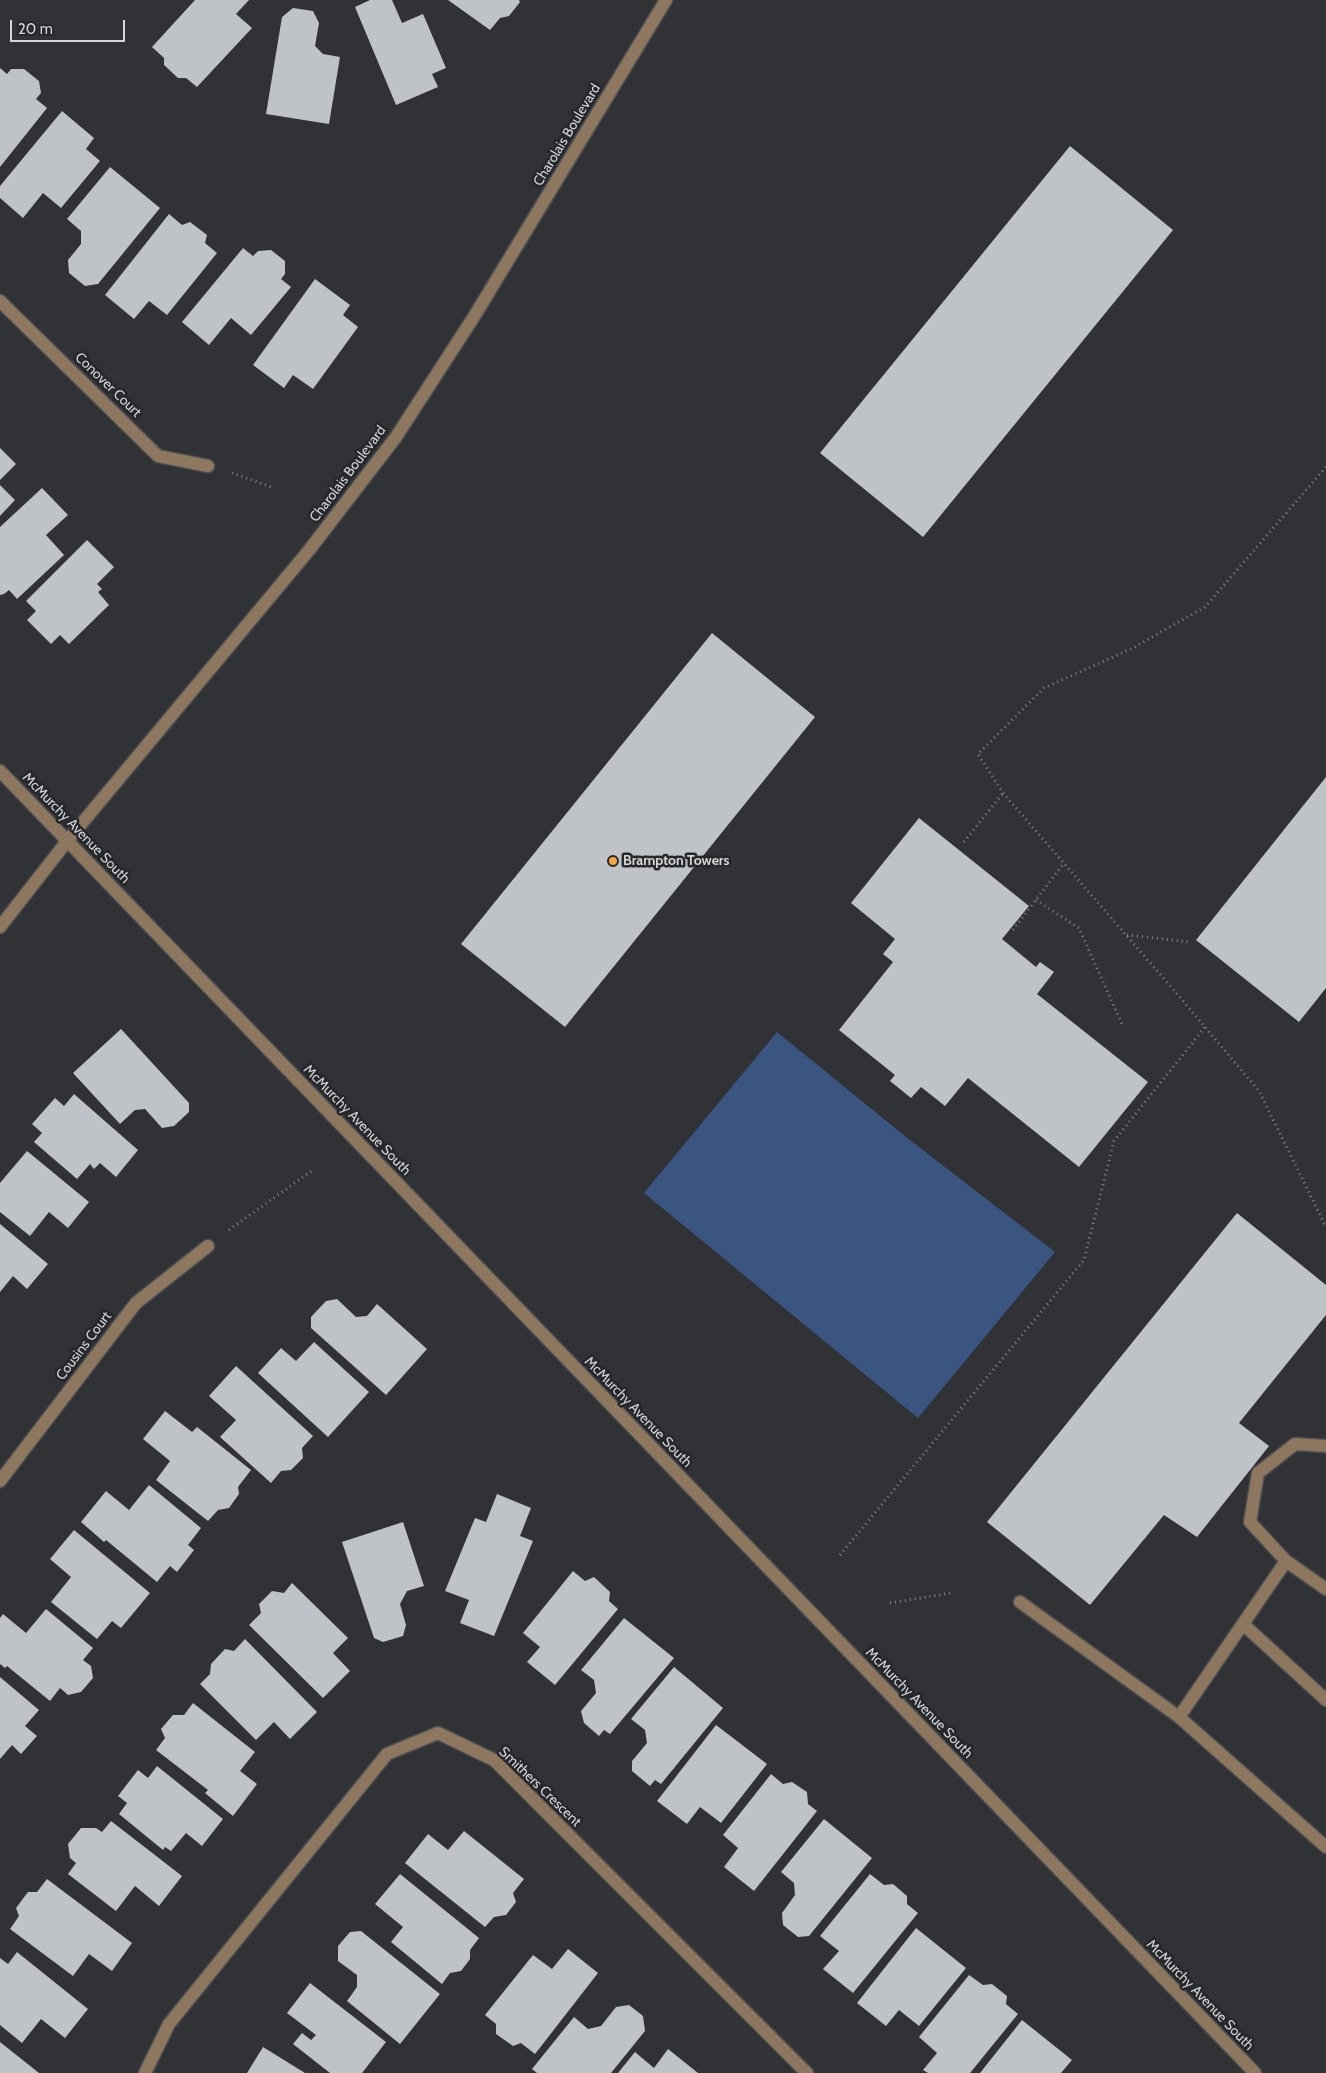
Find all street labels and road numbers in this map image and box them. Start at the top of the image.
street label: Charolais Boulevard [530,81,604,189]
street label: Conover Court [71,349,145,421]
street label: Charolais Boulevard [306,423,390,525]
street label: McMurchy Avenue South [19,769,133,887]
street label: McMurchy Avenue South [300,1061,414,1179]
street label: Cousins Court [53,1308,115,1384]
street label: McMurchy Avenue South [581,1353,695,1471]
street label: McMurchy Avenue South [862,1644,976,1762]
street label: Smithers Crescent [495,1744,585,1830]
street label: McMurchy Avenue South [1143,1936,1257,2054]

